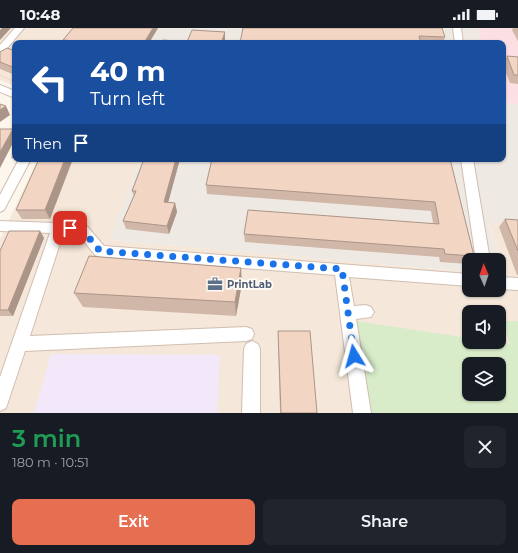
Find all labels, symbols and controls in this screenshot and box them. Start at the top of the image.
text: 10:48 [20,5,60,24]
text: 40 m [90,54,166,88]
icon: left [24,56,76,108]
text: Turn left [90,88,165,110]
icon: arrive [70,132,92,154]
text: Then [24,134,62,153]
pin [53,211,87,245]
icon: arrive [59,217,81,239]
north arrow [462,253,506,297]
map controls [462,253,506,401]
office icon: PrintLab [206,275,224,293]
place label: PrintLab [227,278,272,291]
button: sound [462,305,506,349]
position arrow [333,335,375,377]
button: layers [462,357,506,401]
text: 3 min [12,424,81,453]
button: close [464,426,506,468]
text: 180 m · 10:51 [12,454,89,470]
button: Exit [12,499,255,545]
button: Share [263,499,506,545]

